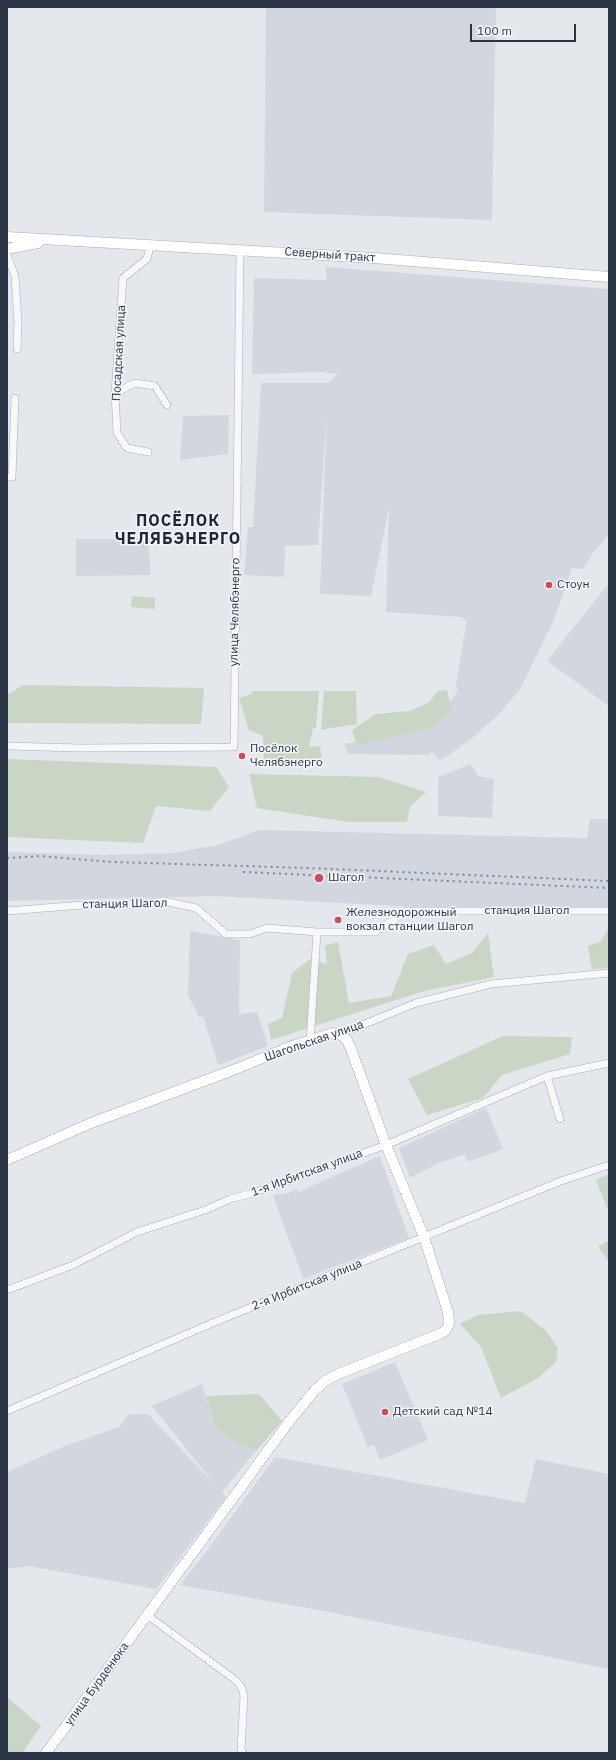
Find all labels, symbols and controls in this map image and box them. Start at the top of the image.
scale bar [472,16,578,42]
text: 100 m [477,23,512,38]
street label: Северный тракт [284,245,376,265]
street label: Посадская улица [109,305,129,401]
district label: ПОСЁЛОК ЧЕЛЯБЭНЕРГО [115,511,241,549]
street label: улица Челябэнерго [227,558,243,666]
place label: Стоун [557,578,590,592]
marker: Стоун [544,580,554,590]
place label: Посёлок Челябэнерго [250,742,323,770]
marker: Посёлок Челябэнерго [237,751,247,761]
place label: Шагол [328,871,364,885]
marker: Шагол [313,872,325,884]
street label: станция Шагол [82,896,168,912]
street label: станция Шагол [485,904,569,918]
place label: Железнодорожный вокзал станции Шагол [346,906,474,934]
marker: Железнодорожный вокзал станции Шагол [333,915,343,925]
street label: Шагольская улица [262,1017,366,1065]
street label: 1-я Ирбитская улица [249,1146,365,1200]
street label: 2-я Ирбитская улица [250,1256,364,1314]
place label: Детский сад №14 [393,1405,493,1419]
marker: Детский сад №14 [380,1407,390,1417]
street label: улица Бурденюка [62,1639,132,1729]

